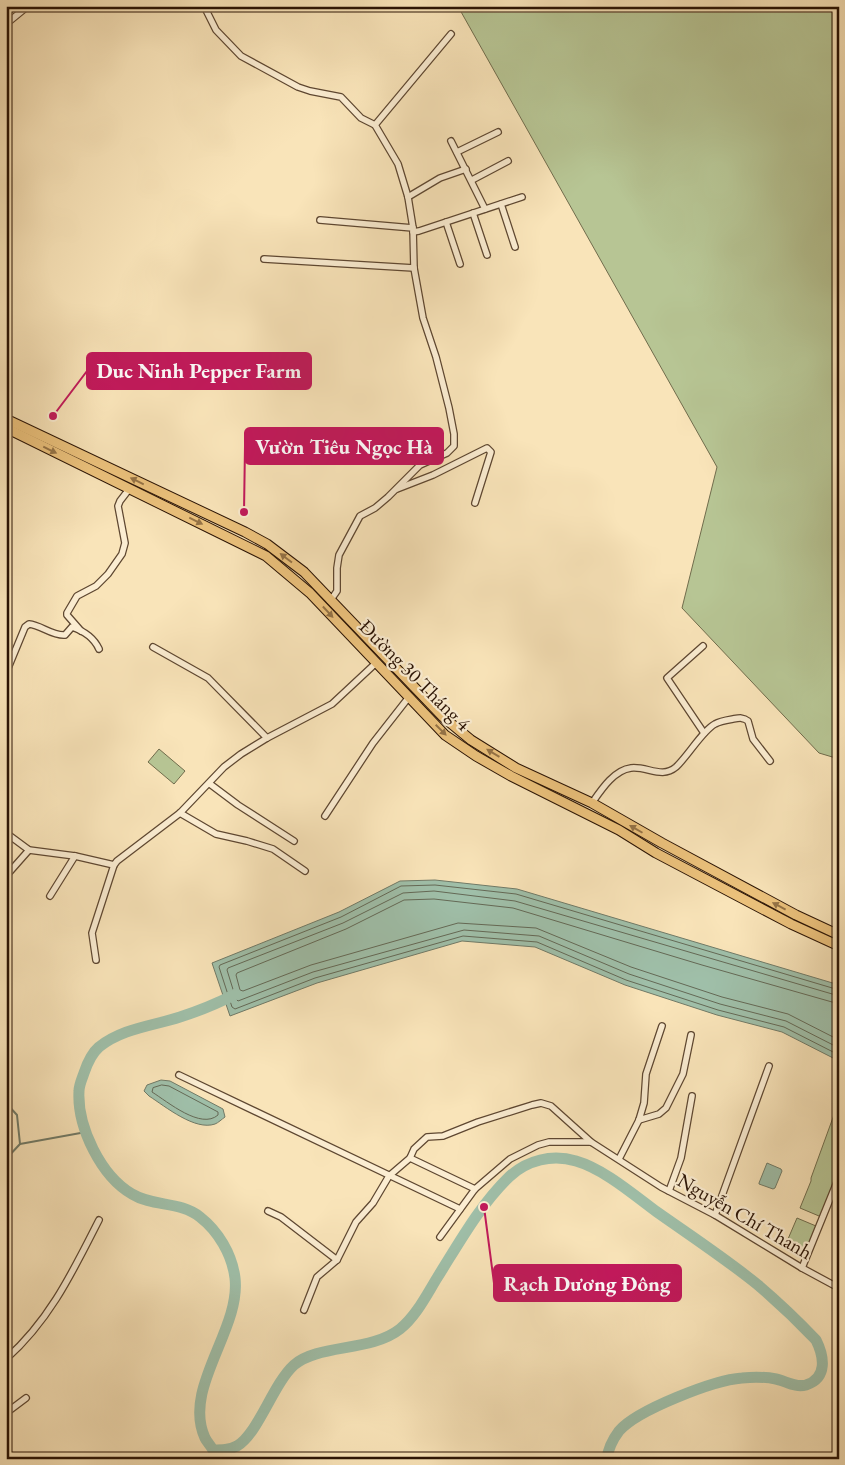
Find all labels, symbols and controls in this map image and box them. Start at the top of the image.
callout: Duc Ninh Pepper Farm [87,353,311,389]
text: Duc Ninh Pepper Farm [97,357,302,384]
callout: Vườn Tiêu Ngọc Hà [245,428,443,464]
text: Vườn Tiêu Ngọc Hà [255,433,433,460]
one-way arrow [43,446,57,454]
one-way arrow [130,477,145,486]
one-way arrow [189,517,203,525]
one-way arrow [280,553,293,564]
one-way arrow [322,606,334,618]
street label: Đường 30 Tháng 4 [354,614,477,737]
one-way arrow [434,724,446,736]
one-way arrow [486,749,499,758]
one-way arrow [630,824,643,833]
one-way arrow [772,902,787,910]
street label: Nguyễn Chí Thanh [673,1167,817,1265]
callout: Rạch Dương Đông [494,1265,681,1301]
text: Rạch Dương Đông [504,1270,671,1297]

